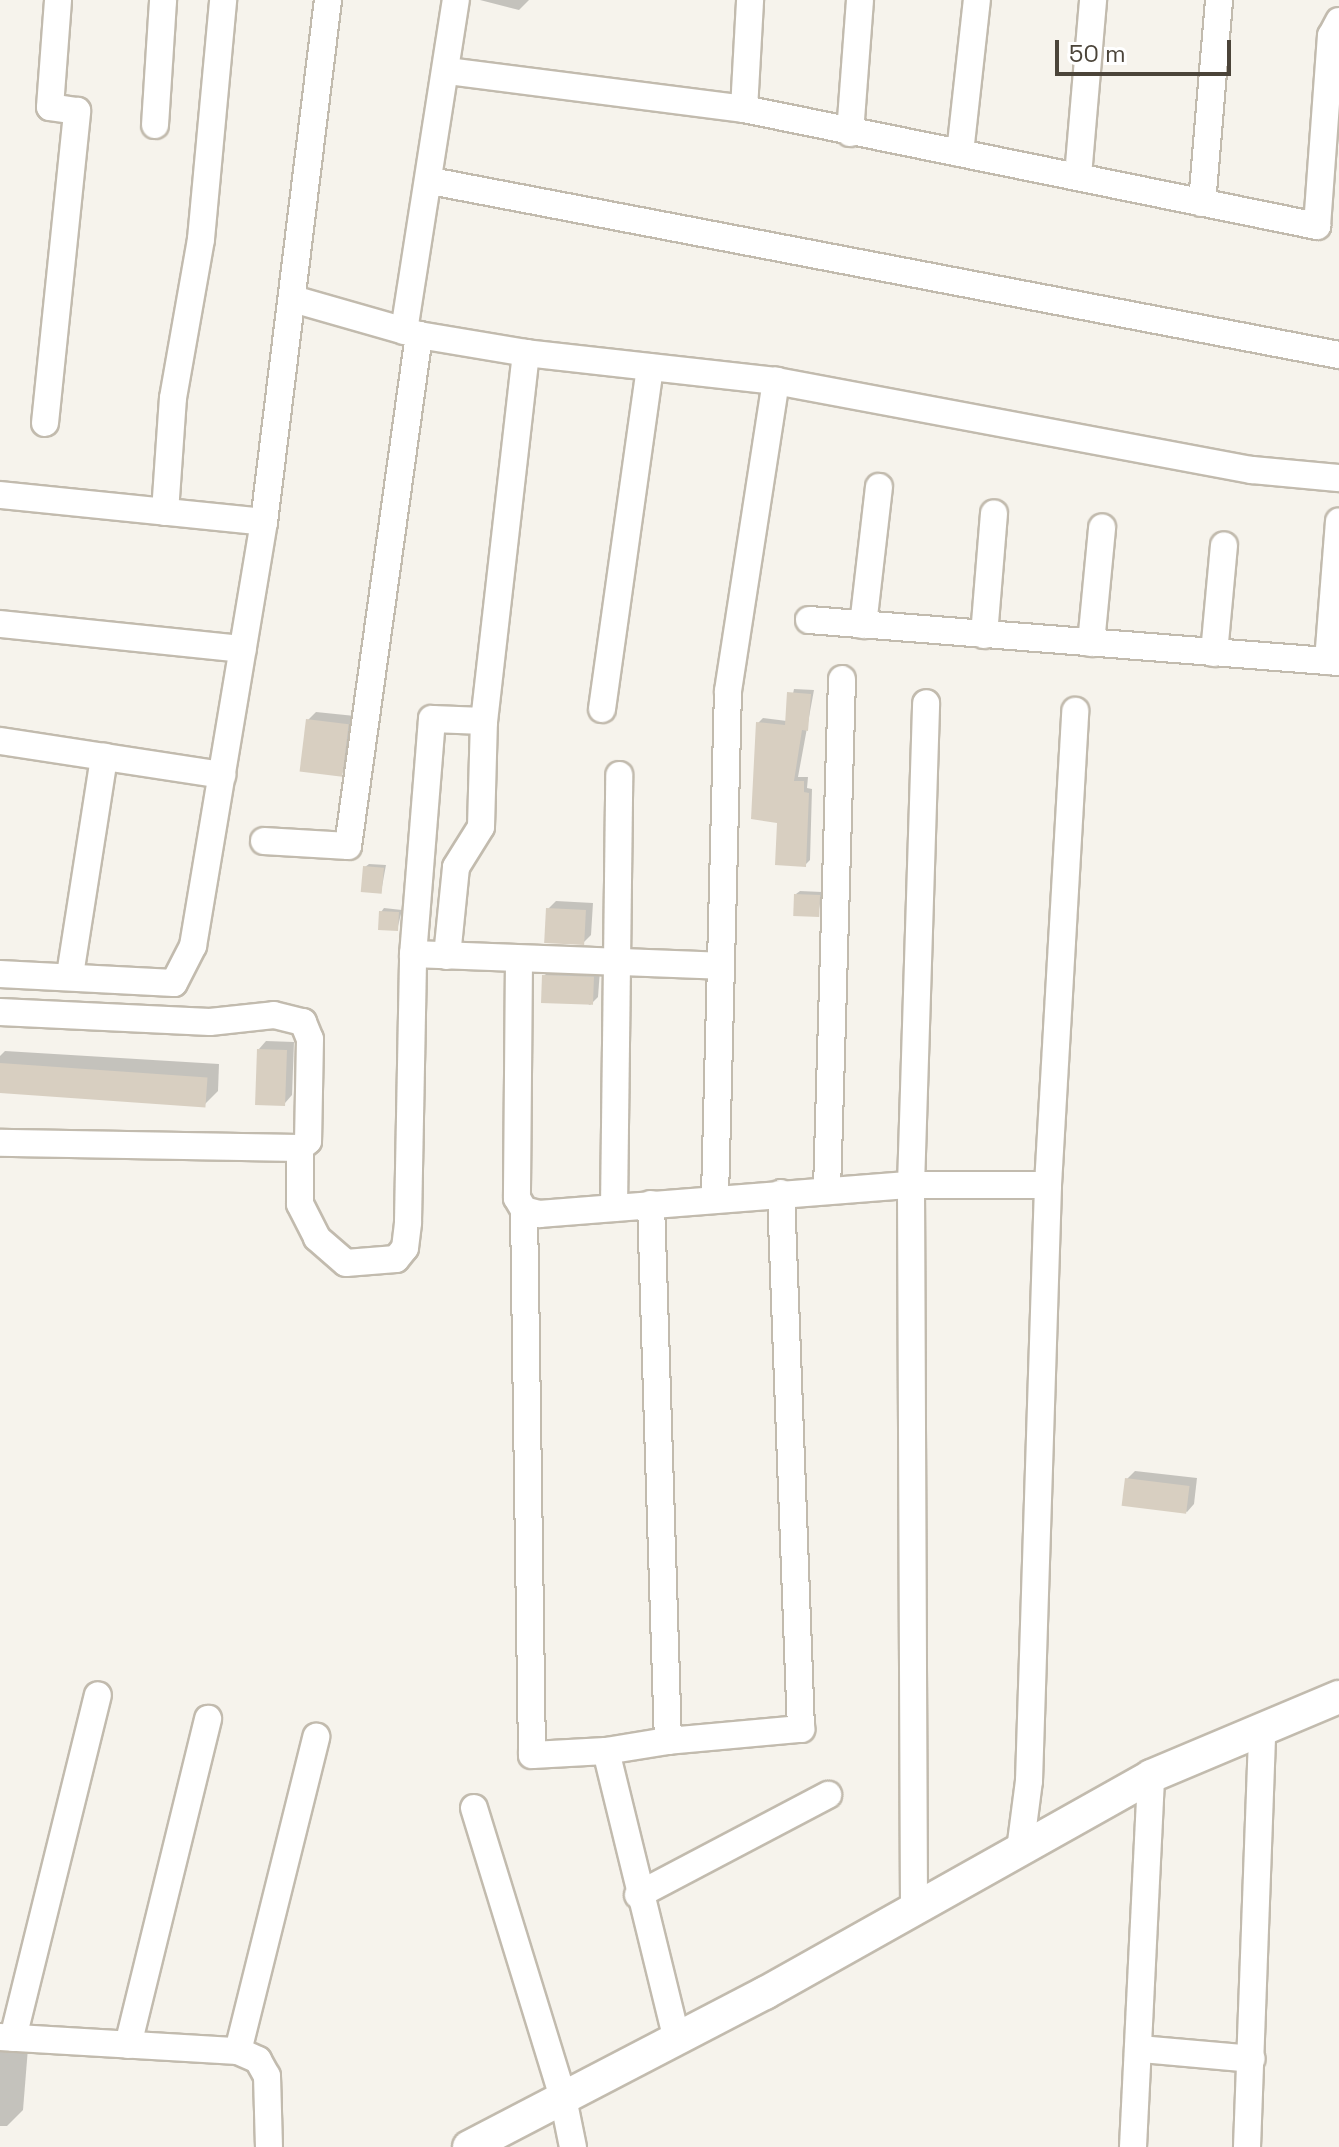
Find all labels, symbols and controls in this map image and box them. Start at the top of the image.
scale bar [1059,24,1235,74]
text: 50 m [1069,38,1126,69]

